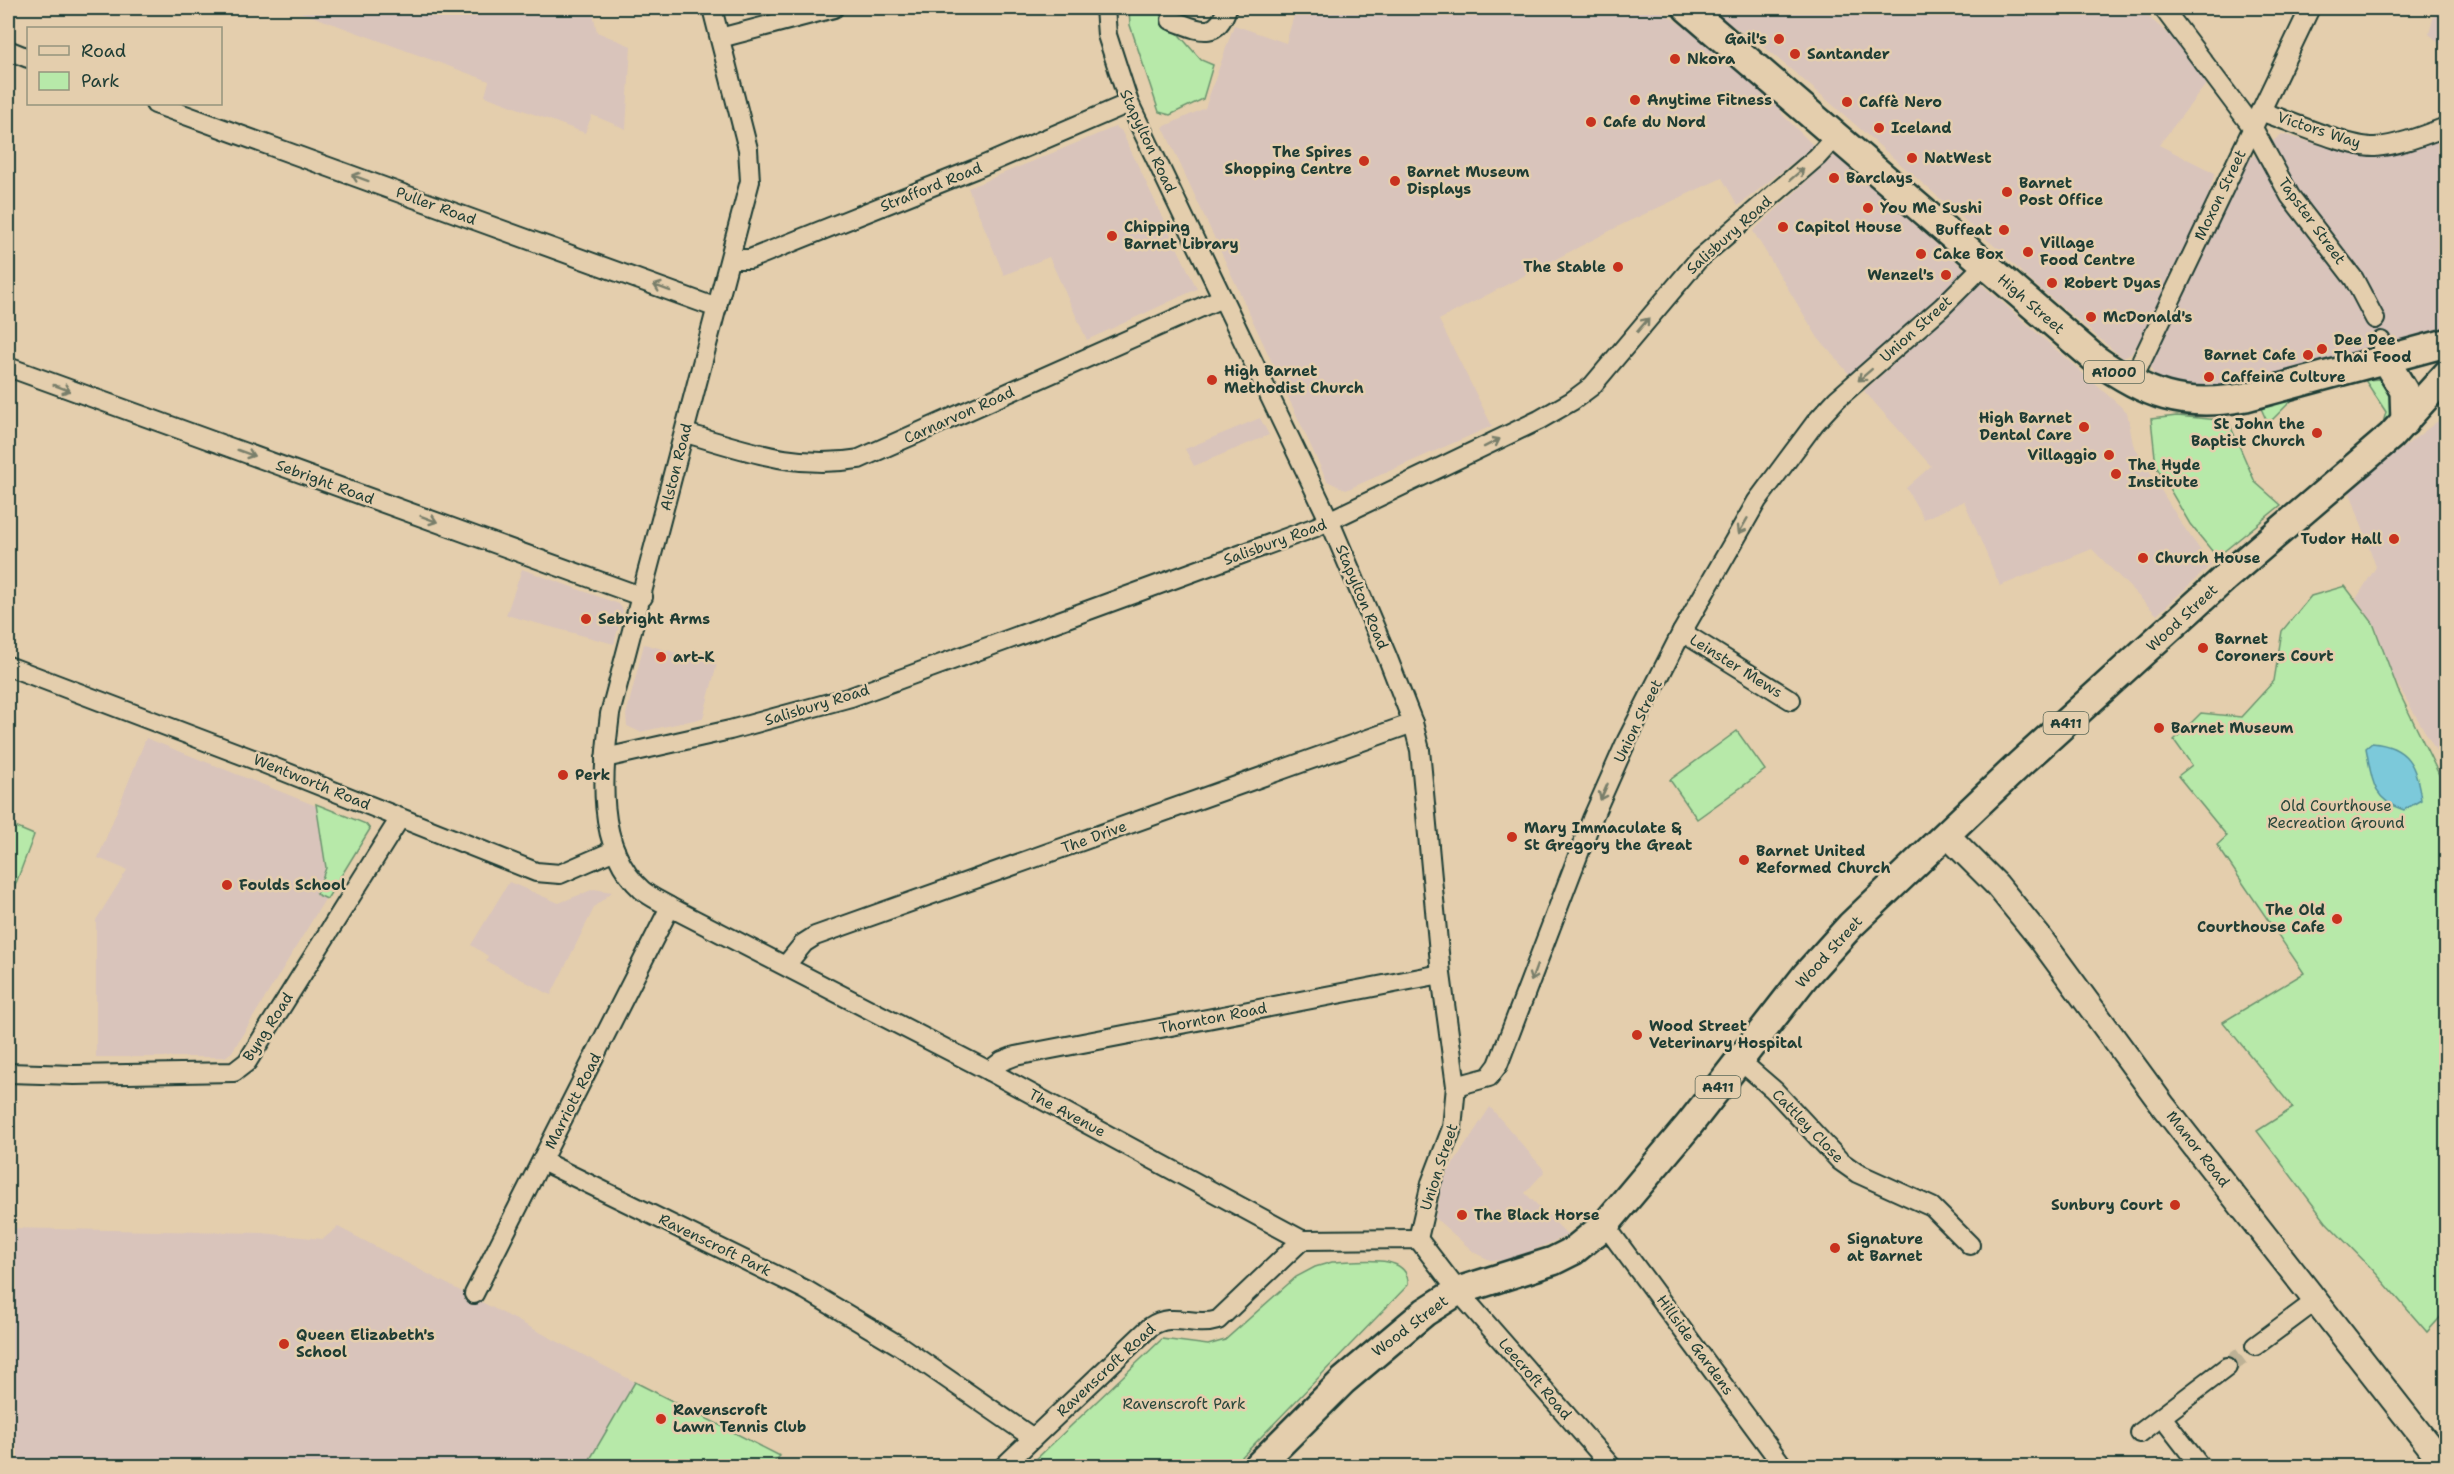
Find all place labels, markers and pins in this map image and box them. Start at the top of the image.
place label: Gail's [1724,29,1767,49]
marker: Gail's [1772,32,1786,46]
place label: Santander [1807,44,1890,64]
marker: Santander [1788,47,1802,61]
place label: Nkora [1687,49,1736,69]
marker: Nkora [1668,52,1682,66]
place label: Anytime Fitness [1647,90,1772,110]
place label: Caffè Nero [1859,92,1942,112]
marker: Anytime Fitness [1628,93,1642,107]
marker: Caffè Nero [1840,95,1854,109]
place label: Cafe du Nord [1603,112,1706,132]
marker: Cafe du Nord [1584,115,1598,129]
place label: Iceland [1891,118,1952,138]
marker: Iceland [1872,121,1886,135]
place label: The Spires Shopping Centre [1225,142,1352,179]
place label: NatWest [1924,148,1992,168]
marker: NatWest [1905,151,1919,165]
marker: The Spires Shopping Centre [1357,154,1371,168]
place label: Barnet Museum Displays [1407,162,1530,199]
place label: Barclays [1846,168,1913,188]
marker: Barclays [1827,171,1841,185]
place label: Barnet Post Office [2019,173,2103,210]
marker: Barnet Museum Displays [1388,174,1402,188]
marker: Barnet Post Office [2000,185,2014,199]
place label: You Me Sushi [1880,198,1982,218]
marker: You Me Sushi [1861,201,1875,215]
place label: Chipping Barnet Library [1124,217,1239,254]
place label: Capitol House [1795,217,1902,237]
marker: Capitol House [1776,220,1790,234]
place label: Buffeat [1935,220,1992,240]
marker: Buffeat [1997,223,2011,237]
marker: Chipping Barnet Library [1105,229,1119,243]
place label: Village Food Centre [2040,233,2135,270]
place label: Cake Box [1933,244,2004,264]
marker: Village Food Centre [2021,245,2035,259]
marker: Cake Box [1914,247,1928,261]
place label: The Stable [1523,257,1606,277]
marker: The Stable [1611,260,1625,274]
place label: Wenzel's [1867,265,1934,285]
marker: Wenzel's [1939,268,1953,282]
place label: Robert Dyas [2064,273,2161,293]
marker: Robert Dyas [2045,276,2059,290]
place label: McDonald's [2103,307,2193,327]
marker: McDonald's [2084,310,2098,324]
place label: Dee Dee Thai Food [2334,330,2412,367]
marker: Dee Dee Thai Food [2315,342,2329,356]
place label: Barnet Cafe [2204,345,2296,365]
marker: Barnet Cafe [2301,348,2315,362]
place label: High Barnet Methodist Church [1224,361,1364,398]
place label: Caffeine Culture [2221,367,2346,387]
marker: Caffeine Culture [2202,370,2216,384]
marker: High Barnet Methodist Church [1205,373,1219,387]
place label: High Barnet Dental Care [1979,408,2072,445]
place label: St John the Baptist Church [2191,414,2305,451]
marker: High Barnet Dental Care [2077,420,2091,434]
marker: St John the Baptist Church [2310,426,2324,440]
place label: Villaggio [2028,445,2097,465]
marker: Villaggio [2102,448,2116,462]
place label: The Hyde Institute [2128,455,2200,492]
marker: The Hyde Institute [2109,467,2123,481]
place label: Tudor Hall [2301,529,2382,549]
marker: Tudor Hall [2387,532,2401,546]
place label: Church House [2155,548,2260,568]
marker: Church House [2136,551,2150,565]
place label: Sebright Arms [598,609,710,629]
marker: Sebright Arms [579,612,593,626]
place label: Barnet Coroners Court [2215,629,2334,666]
marker: Barnet Coroners Court [2196,641,2210,655]
place label: art-K [673,647,715,667]
marker: art-K [654,650,668,664]
place label: Barnet Museum [2171,718,2294,738]
marker: Barnet Museum [2152,721,2166,735]
place label: Perk [575,765,610,785]
marker: Perk [556,768,570,782]
place label: Mary Immaculate & St Gregory the Great [1524,818,1692,855]
marker: Mary Immaculate & St Gregory the Great [1505,830,1519,844]
place label: Barnet United Reformed Church [1756,841,1890,878]
marker: Barnet United Reformed Church [1737,853,1751,867]
place label: Foulds School [239,875,346,895]
marker: Foulds School [220,878,234,892]
place label: The Old Courthouse Cafe [2197,900,2325,937]
marker: The Old Courthouse Cafe [2330,912,2344,926]
place label: Wood Street Veterinary Hospital [1649,1016,1802,1053]
marker: Wood Street Veterinary Hospital [1630,1028,1644,1042]
place label: Sunbury Court [2051,1195,2163,1215]
marker: Sunbury Court [2168,1198,2182,1212]
place label: The Black Horse [1474,1205,1600,1225]
marker: The Black Horse [1455,1208,1469,1222]
place label: Signature at Barnet [1847,1229,1923,1266]
marker: Signature at Barnet [1828,1241,1842,1255]
place label: Queen Elizabeth's School [296,1325,435,1362]
marker: Queen Elizabeth's School [277,1337,291,1351]
place label: Ravenscroft Lawn Tennis Club [673,1400,806,1437]
marker: Ravenscroft Lawn Tennis Club [654,1412,668,1426]

